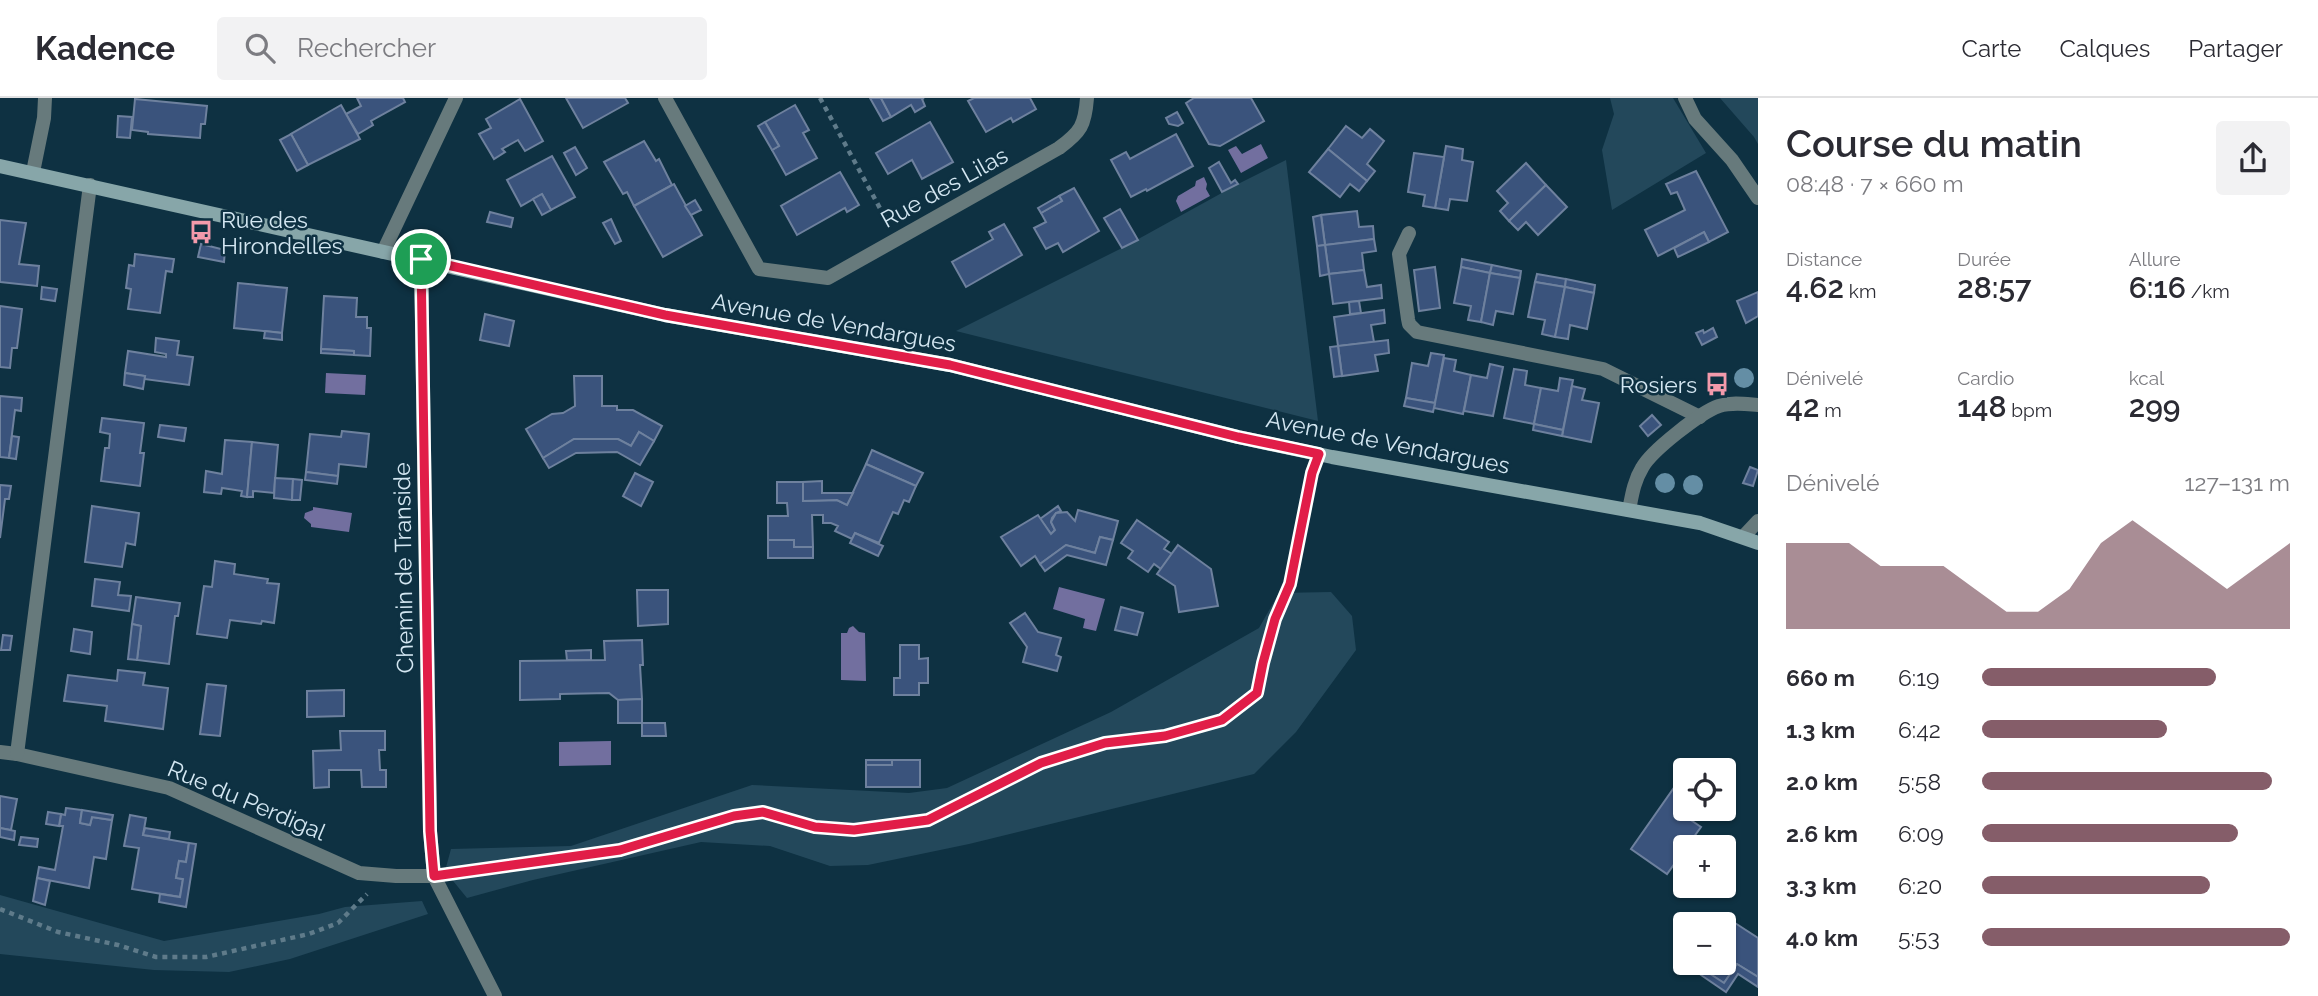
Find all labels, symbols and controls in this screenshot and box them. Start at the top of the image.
search box [217,17,707,80]
text: Kadence [35,29,175,68]
icon: search [241,29,279,67]
text: Rechercher [297,33,436,63]
text: Carte [1962,34,2021,63]
text: Calques [2059,34,2150,63]
text: Partager [2188,34,2283,63]
text: Course du matin [1786,121,2082,166]
button: share [2216,121,2290,195]
street label: Rue des Lilas [876,141,1012,233]
text: 08:48 · 7 × 660 m [1786,170,1964,197]
place label: Rue des Hirondelles [221,206,343,259]
bus stop icon: Rue des Hirondelles [187,218,215,246]
pin [391,229,451,289]
icon: arrive [402,240,440,278]
text: Distance [1786,248,1862,270]
text: Durée [1957,248,2011,270]
text: Allure [2129,248,2181,270]
text: 4.62 [1786,270,1844,305]
text: 28:57 [1957,270,2032,305]
text: 6:16 [2129,270,2186,305]
text: km [1844,280,1876,302]
text: /km [2186,280,2230,302]
street label: Avenue de Vendargues [710,287,958,357]
text: Dénivelé [1786,367,1863,389]
text: Cardio [1957,367,2014,389]
text: kcal [2129,367,2164,389]
bus stop icon: Rosiers [1703,370,1731,398]
place label: Rosiers [1620,371,1697,398]
text: 42 [1786,389,1819,424]
text: 148 [1957,389,2006,424]
text: 299 [2129,389,2180,424]
text: m [1819,399,1842,421]
text: bpm [2006,399,2052,421]
street label: Avenue de Vendargues [1264,405,1512,479]
street label: Chemin de Transide [388,462,418,674]
text: Dénivelé [1786,469,1879,496]
text: 127–131 m [2185,469,2290,496]
text: 660 m [1786,664,1855,691]
text: 6:19 [1898,664,1940,691]
text: 1.3 km [1786,716,1855,743]
text: 6:42 [1898,716,1941,743]
street label: Rue du Perdigal [164,754,331,846]
map controls [1673,758,1736,975]
button: locate [1673,758,1736,821]
text: 2.0 km [1786,768,1858,795]
text: 5:58 [1898,768,1941,795]
text: 2.6 km [1786,820,1858,847]
text: 6:09 [1898,820,1944,847]
button: + [1673,835,1736,898]
text: 3.3 km [1786,872,1857,899]
text: 6:20 [1898,872,1942,899]
button: − [1673,912,1736,975]
text: 4.0 km [1786,924,1858,951]
text: 5:53 [1898,924,1940,951]

